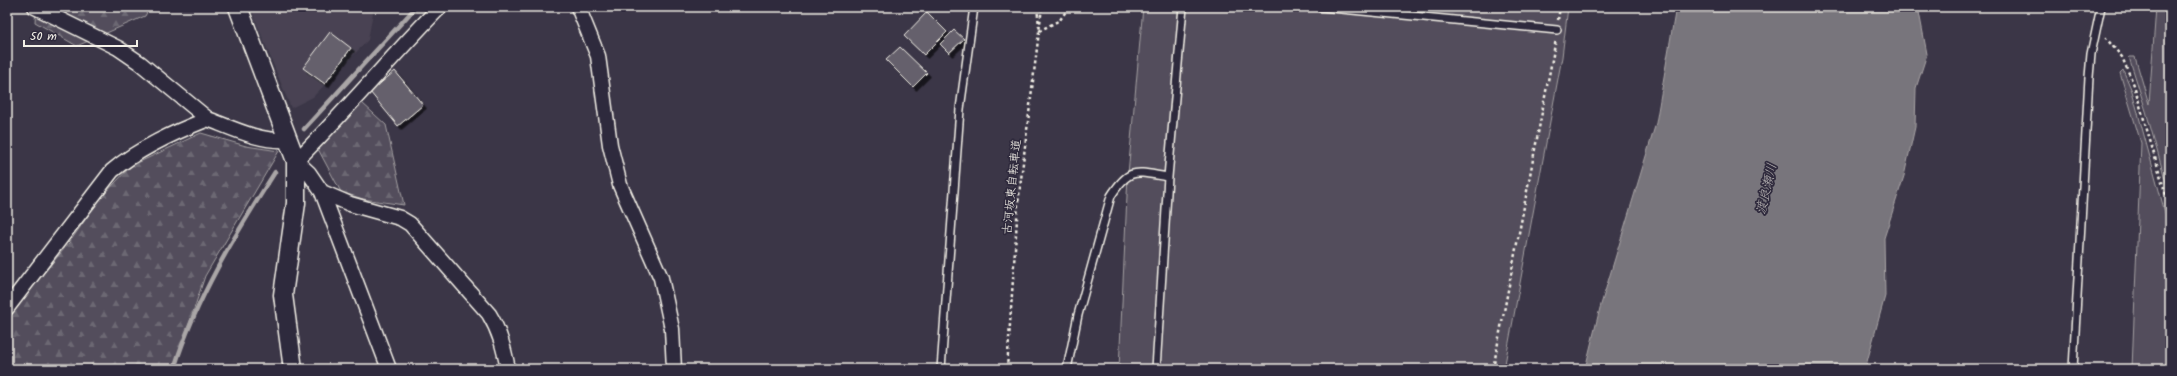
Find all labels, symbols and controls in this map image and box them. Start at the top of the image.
scale bar [24,22,137,48]
text: 50 m [30,27,57,46]
street label: 古河坂東自転車道 [998,138,1026,236]
water label: 渡良瀬川 [1751,161,1783,217]

